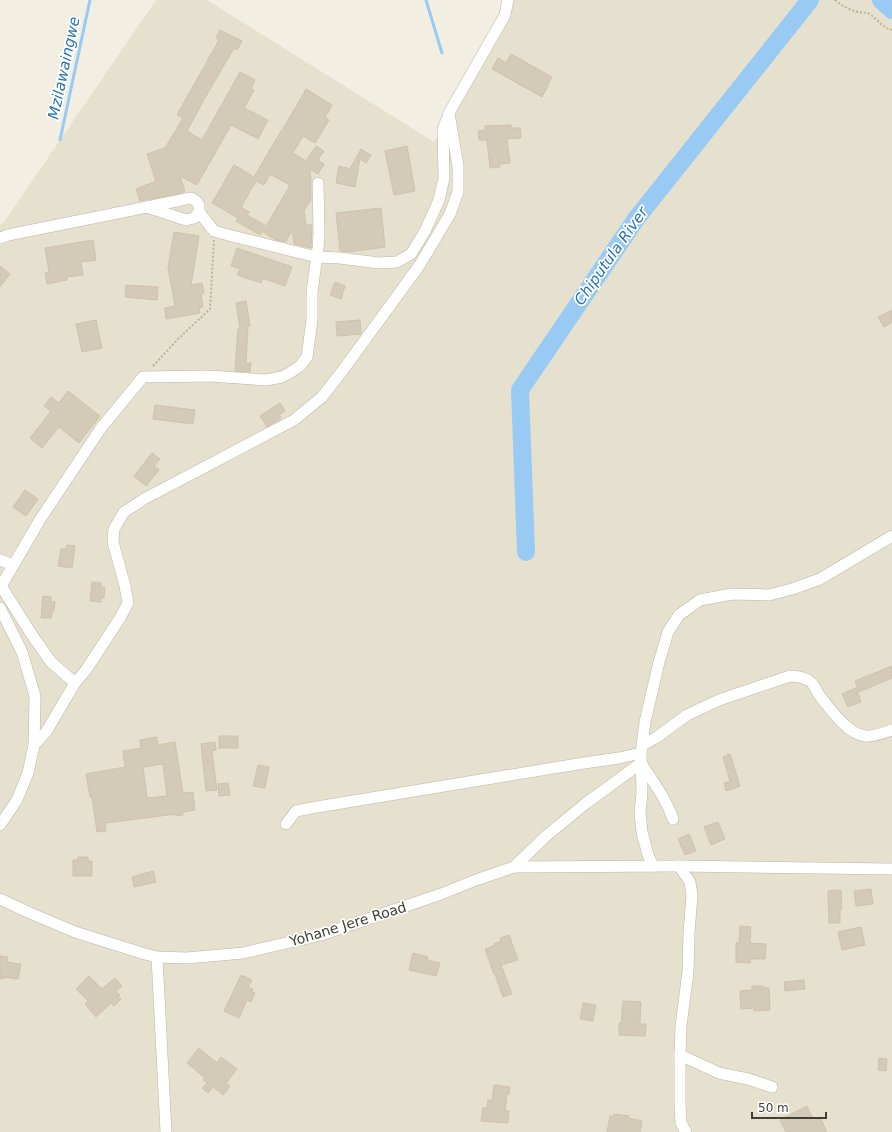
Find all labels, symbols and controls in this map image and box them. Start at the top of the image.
water label: Mzilawaingwe [44,15,84,121]
water label: Chiputula River [570,203,652,308]
street label: Yohane Jere Road [287,899,408,950]
scale bar [752,1094,826,1120]
text: 50 m [758,1101,789,1115]

